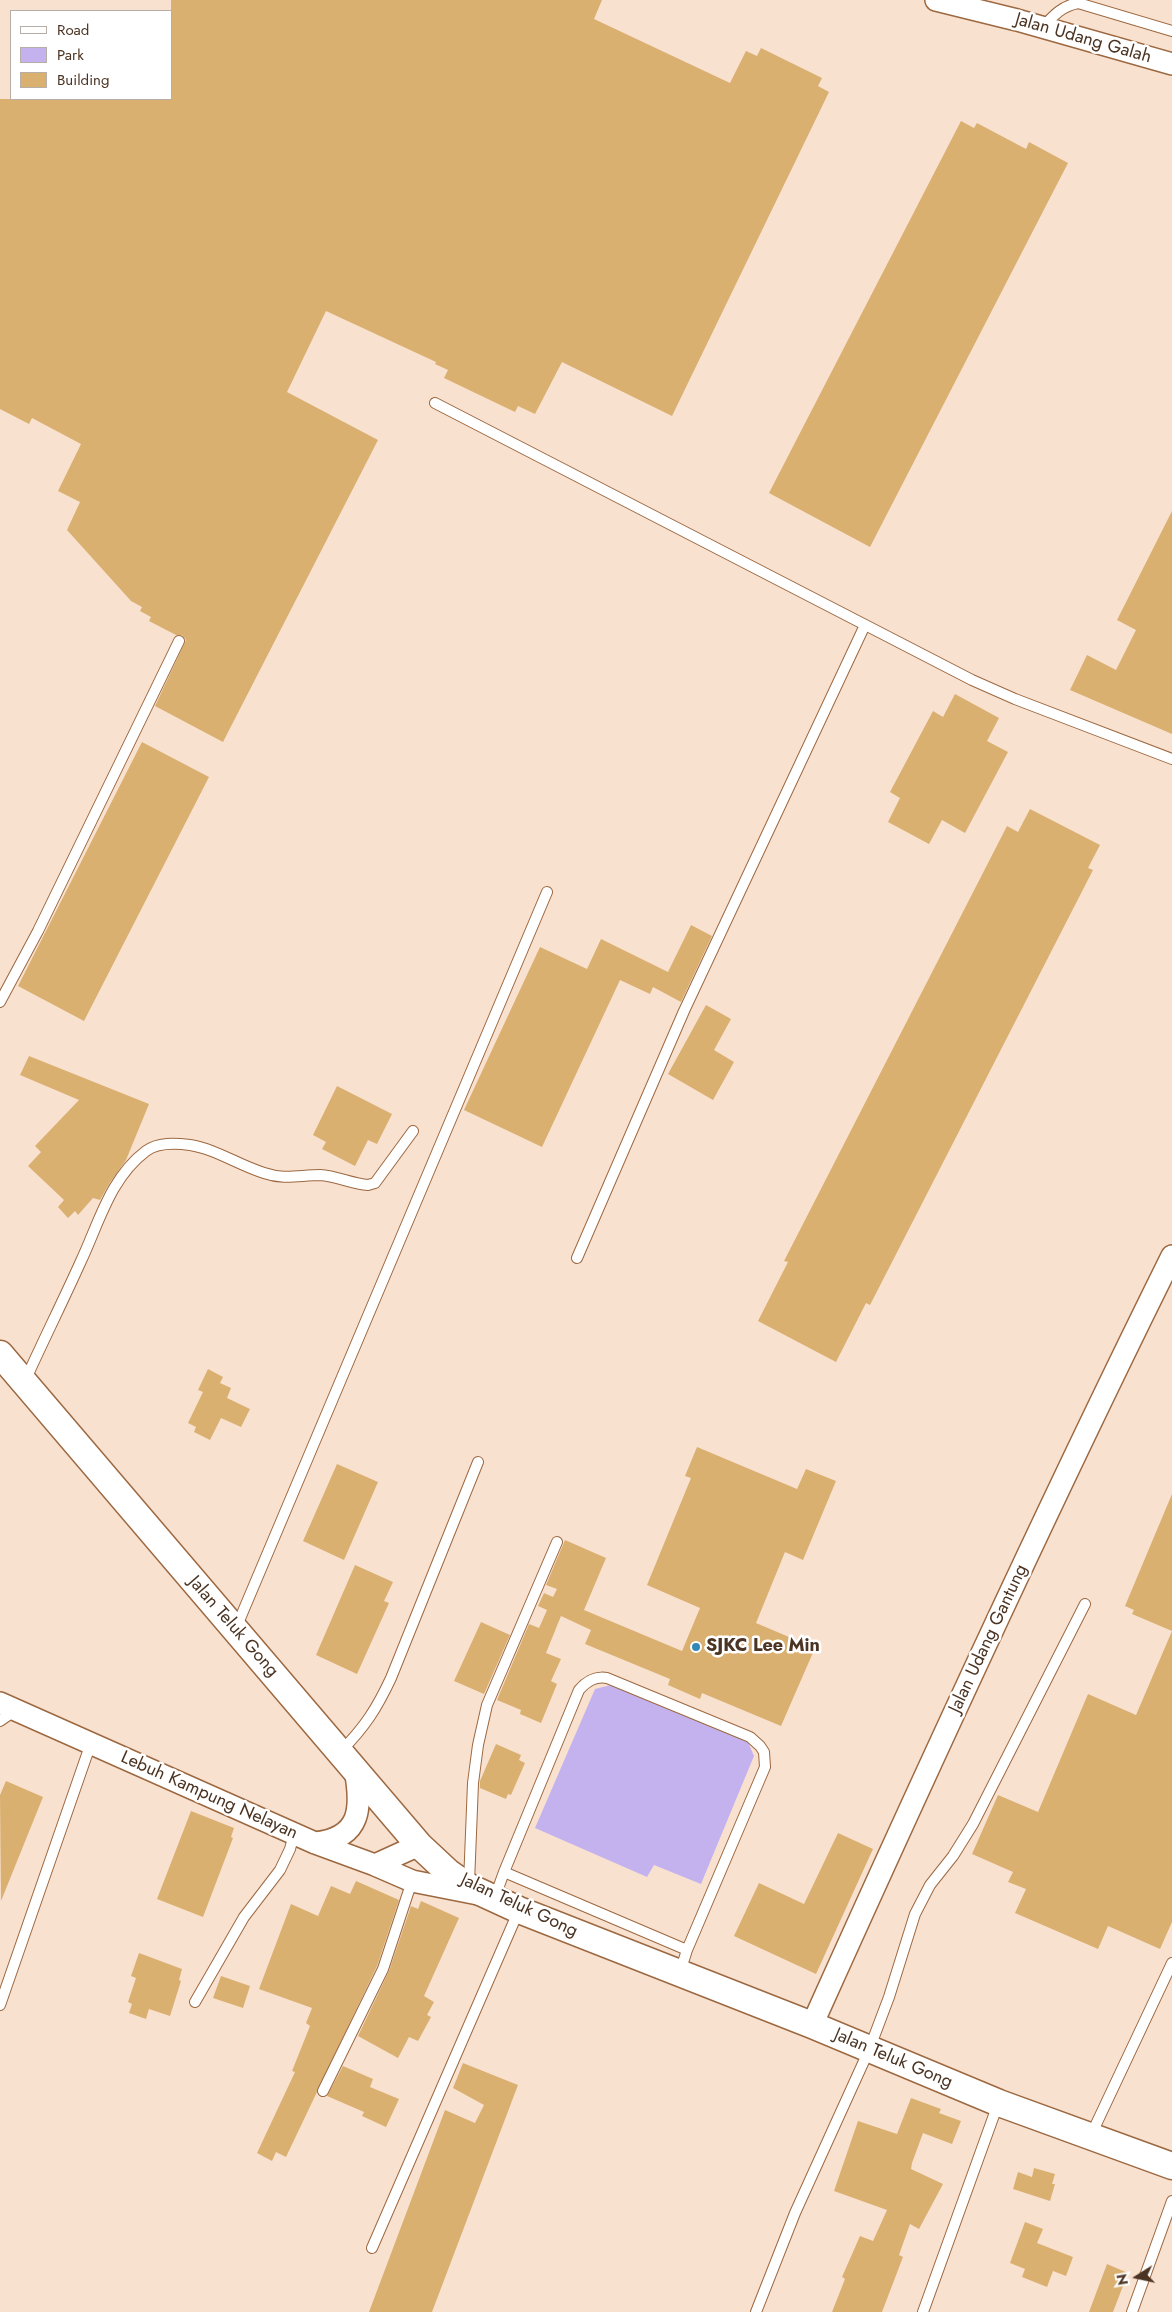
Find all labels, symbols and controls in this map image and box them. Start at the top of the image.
street label: Jalan Udang Galah [1012,9,1154,69]
legend [10,10,172,100]
text: Road [57,19,89,41]
text: Park [57,44,84,66]
text: Building [57,69,109,91]
street label: Jalan Udang Gantung [945,1561,1033,1717]
street label: Jalan Teluk Gong [183,1572,283,1682]
place label: SJKC Lee Min [706,1636,820,1658]
marker: SJKC Lee Min [690,1641,702,1653]
street label: Lebuh Kampung Nelayan [117,1747,301,1845]
street label: Jalan Teluk Gong [457,1869,581,1943]
street label: Jalan Teluk Gong [830,2024,956,2094]
north arrow [1112,2252,1162,2302]
text: N [1111,2272,1133,2287]

